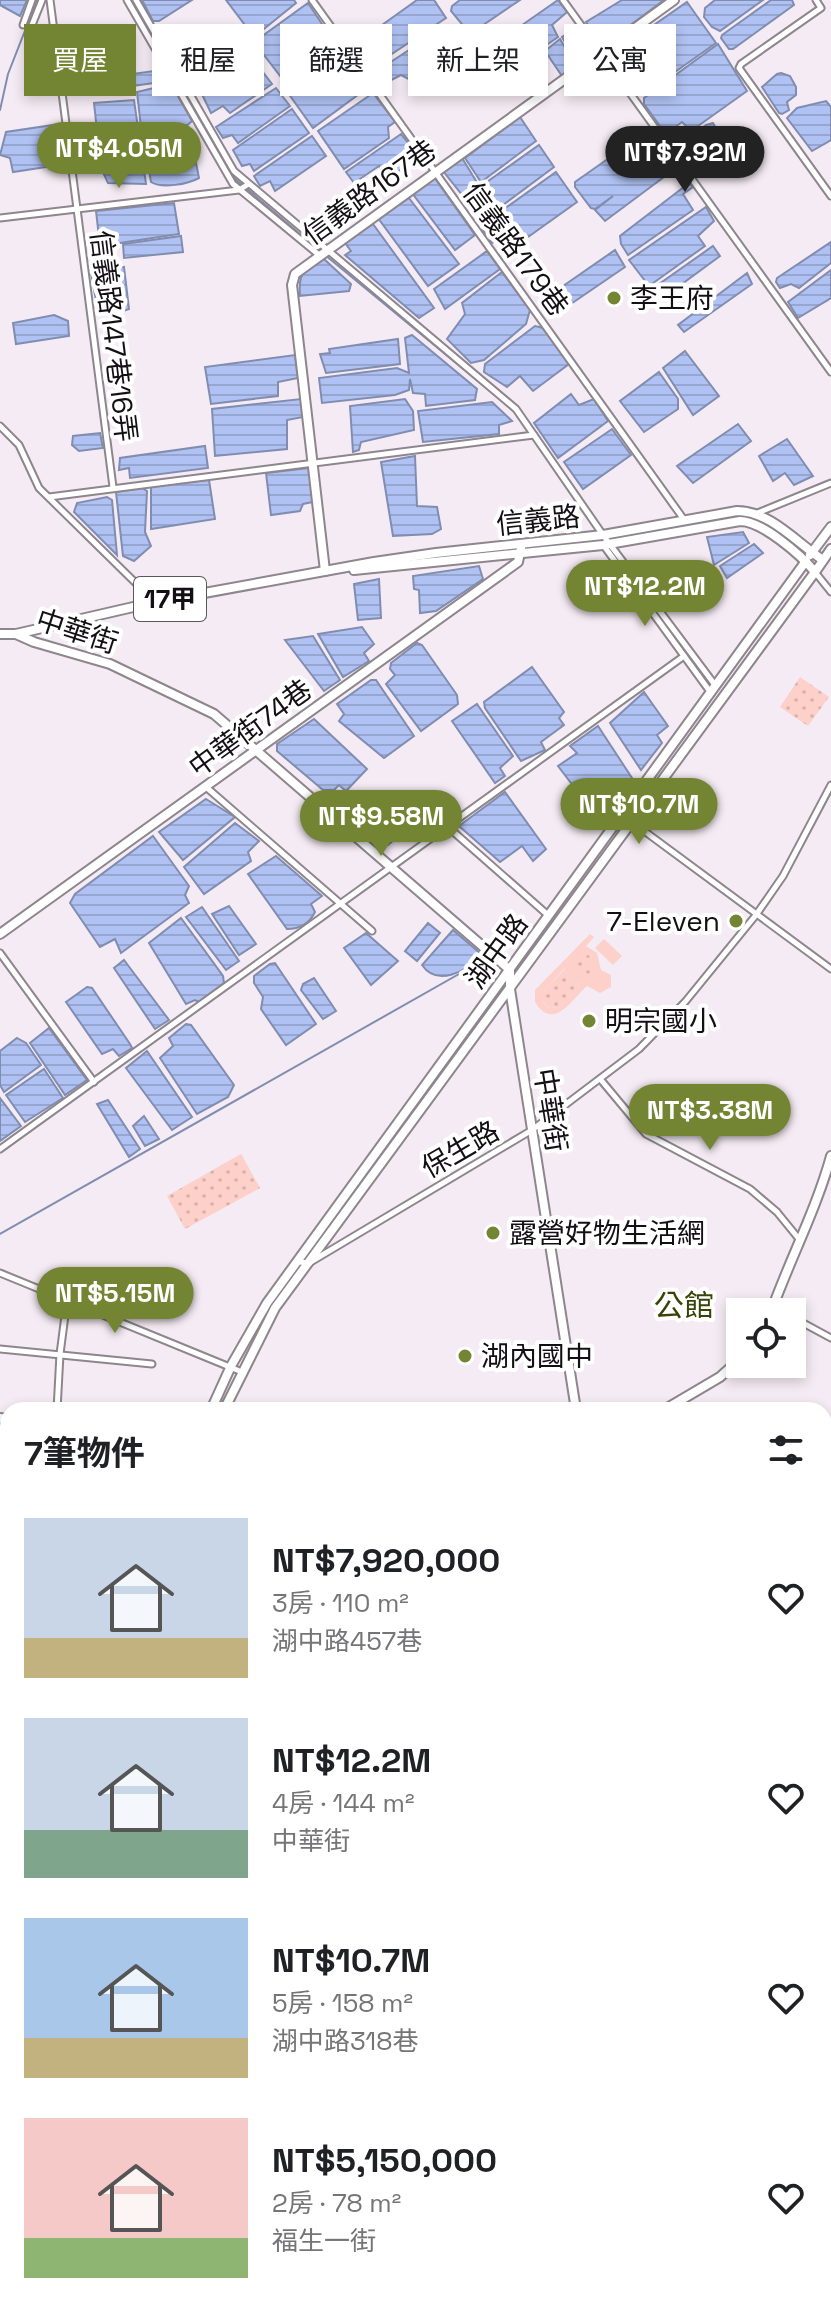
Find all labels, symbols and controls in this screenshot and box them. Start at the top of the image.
chip: 買屋 [24,24,136,96]
chip: 租屋 [152,24,264,96]
chip: 篩選 [280,24,392,96]
chip: 新上架 [408,24,548,96]
chip: 公寓 [564,24,676,96]
pin: NT$4.05M [36,122,202,190]
pin: NT$7.92M [602,126,768,194]
text: NT$4.05M [55,131,183,165]
street label: 信義路167巷 [295,132,443,252]
text: NT$7.92M [623,135,747,169]
street label: 信義路179巷 [455,175,577,323]
street label: 信義路147巷16弄 [83,228,145,444]
place label: 李王府 [630,280,714,316]
marker: 李王府 [605,289,623,307]
street label: 信義路 [494,498,582,542]
pin: NT$12.2M [562,560,728,628]
text: NT$12.2M [584,569,706,603]
road number: 17甲 [134,577,206,621]
street label: 中華街 [31,601,123,661]
street label: 中華街74巷 [181,671,319,785]
pin: NT$10.7M [556,778,722,846]
text: NT$10.7M [579,787,699,821]
pin: NT$9.58M [298,790,464,858]
text: NT$9.58M [318,799,444,833]
place label: 7-Eleven [606,903,720,939]
street label: 湖中路 [457,906,535,996]
marker: 7-Eleven [727,912,745,930]
place label: 明宗國小 [605,1003,717,1039]
marker: 明宗國小 [580,1012,598,1030]
street label: 中華街 [527,1066,575,1154]
pin: NT$3.38M [627,1084,793,1152]
text: NT$3.38M [647,1093,773,1127]
street label: 保生路 [415,1112,505,1186]
place label: 露營好物生活網 [509,1215,705,1251]
marker: 露營好物生活網 [484,1224,502,1242]
pin: NT$5.15M [32,1267,198,1335]
text: NT$5.15M [55,1276,175,1310]
district label: 公館 [654,1286,714,1325]
map controls [726,1298,806,1378]
button: locate [726,1298,806,1378]
place label: 湖內國中 [481,1338,593,1374]
marker: 湖內國中 [456,1347,474,1365]
icon: filters [764,1428,808,1472]
text: 7筆物件 [24,1432,145,1475]
text: NT$7,920,000 [272,1539,500,1582]
icon: home [88,1550,184,1646]
icon: heart [764,1576,808,1620]
text: 3房 · 110 m² [272,1586,409,1620]
text: 湖中路457巷 [272,1624,422,1658]
text: NT$12.2M [272,1739,431,1782]
icon: home [88,1750,184,1846]
icon: heart [764,1776,808,1820]
text: 4房 · 144 m² [272,1786,414,1820]
text: 中華街 [272,1824,350,1858]
text: NT$10.7M [272,1939,430,1982]
icon: home [88,1950,184,2046]
icon: heart [764,1976,808,2020]
text: 5房 · 158 m² [272,1986,413,2020]
text: 湖中路318巷 [272,2024,418,2058]
text: NT$5,150,000 [272,2139,497,2182]
icon: home [88,2150,184,2246]
icon: heart [764,2176,808,2220]
text: 2房 · 78 m² [272,2186,401,2220]
text: 福生一街 [272,2224,376,2258]

